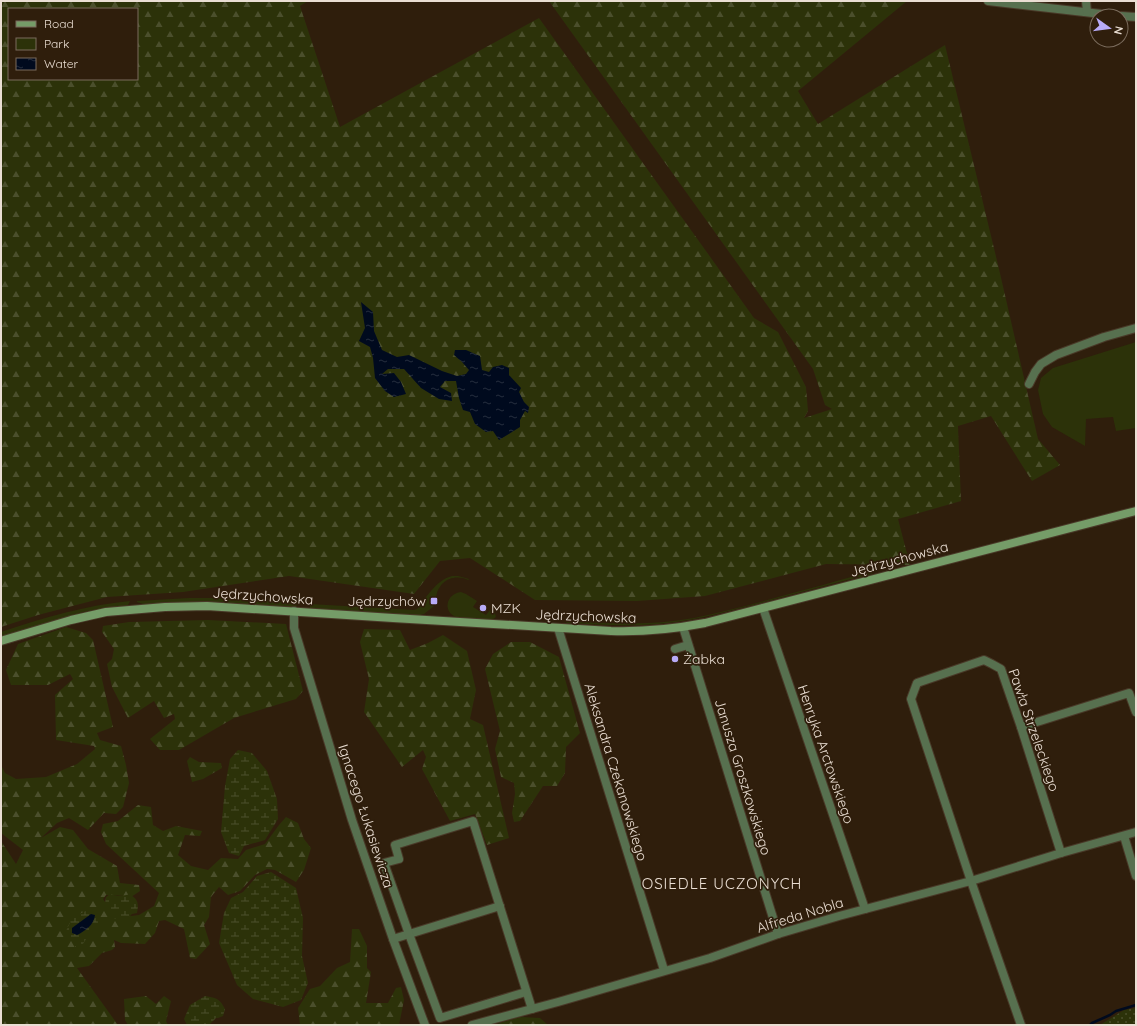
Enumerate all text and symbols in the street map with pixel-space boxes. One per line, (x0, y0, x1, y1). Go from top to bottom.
legend (8, 8, 138, 80)
north arrow (1089, 8, 1129, 48)
text: Road (44, 16, 74, 31)
text: N (1111, 25, 1126, 36)
text: Park (44, 36, 69, 51)
text: Water (44, 56, 79, 71)
street label: Jędrzychowska (848, 537, 950, 581)
street label: Jędrzychowska (212, 583, 314, 609)
place label: Jędrzychów (347, 592, 426, 610)
marker: Jędrzychów (429, 596, 439, 606)
place label: MZK (491, 599, 521, 617)
marker: MZK (478, 603, 488, 613)
street label: Jędrzychowska (535, 605, 637, 627)
place label: Żabka (683, 650, 725, 668)
marker: Żabka (670, 654, 680, 664)
street label: Pawła Strzeleckiego (1005, 666, 1063, 794)
street label: Aleksandra Czekanowskiego (580, 681, 652, 863)
street label: Henryka Arctowskiego (794, 682, 858, 826)
street label: Janusza Groszkowskiego (711, 697, 775, 857)
street label: Ignacego Łukasiewicza (334, 742, 398, 890)
district label: OSIEDLE UCZONYCH (642, 874, 802, 893)
street label: Alfreda Nobla (754, 893, 846, 937)

